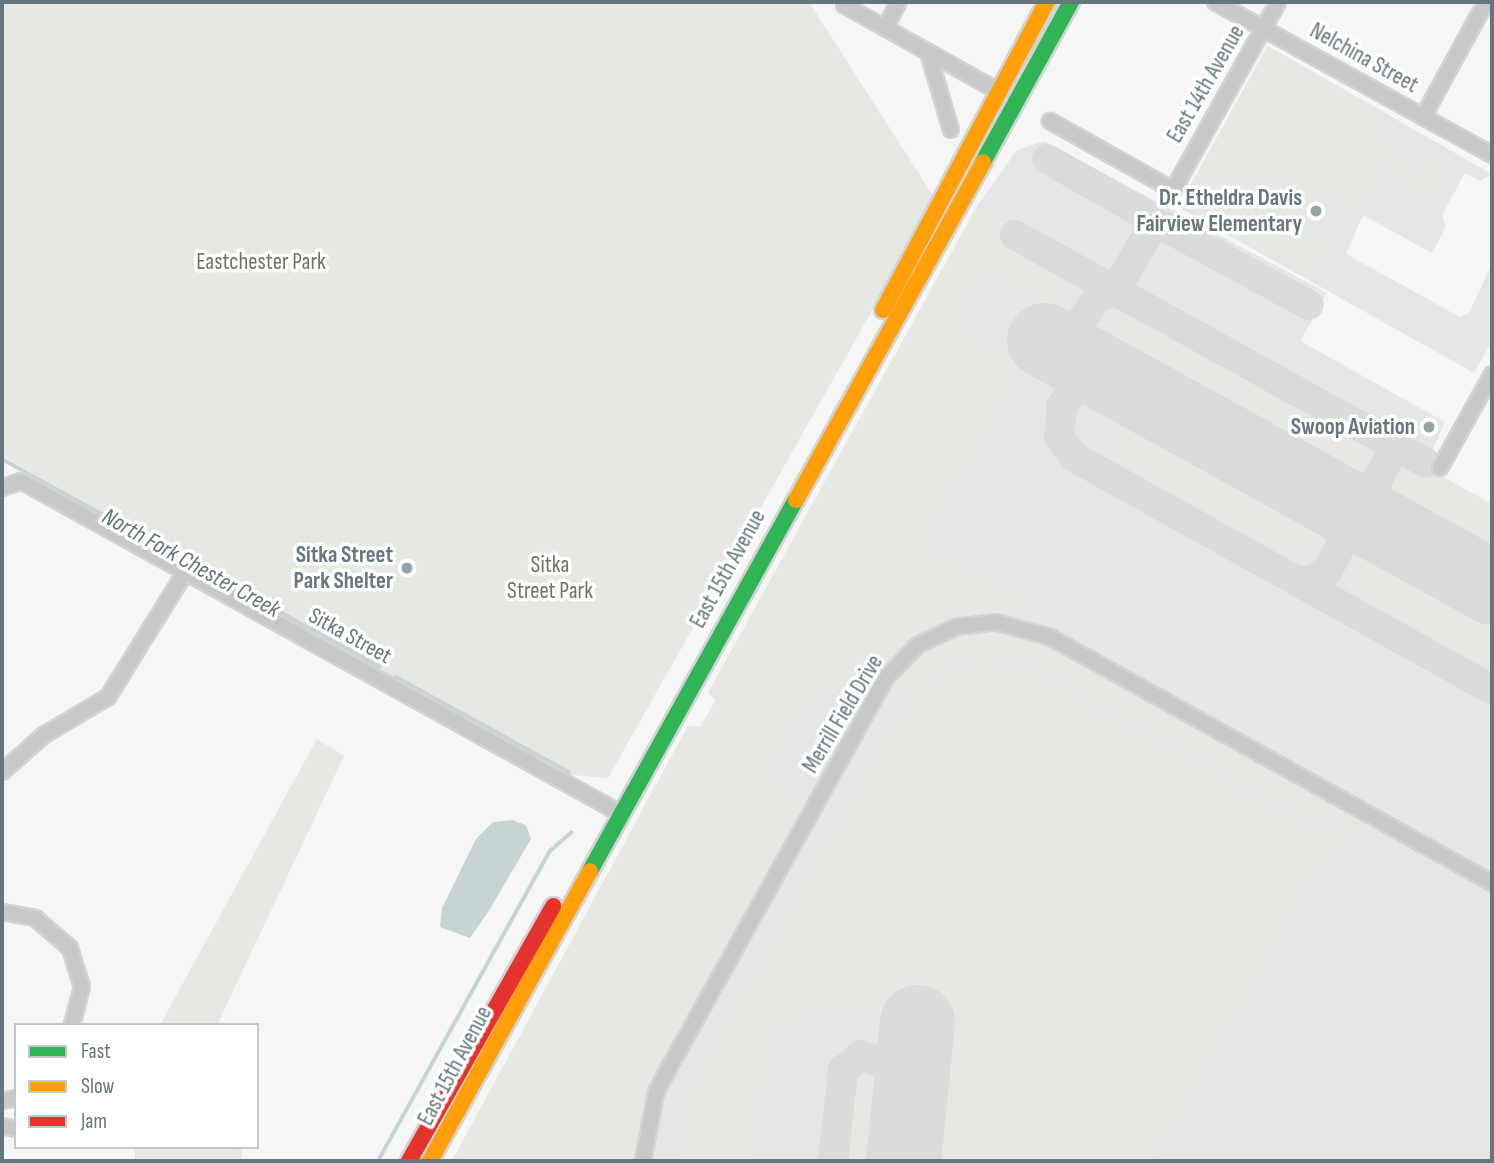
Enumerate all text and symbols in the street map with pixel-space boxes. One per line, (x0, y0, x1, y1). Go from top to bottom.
street label: Nelchina Street (1305, 17, 1423, 99)
street label: East 14th Avenue (1161, 20, 1251, 148)
place label: Dr. Etheldra Davis Fairview Elementary (1136, 184, 1302, 238)
marker: Dr. Etheldra Davis Fairview Elementary (1308, 203, 1324, 219)
park label: Eastchester Park (196, 248, 326, 276)
place label: Swoop Aviation (1291, 413, 1415, 441)
marker: Swoop Aviation (1421, 419, 1437, 435)
water label: North Fork Chester Creek (97, 502, 285, 624)
street label: East 15th Avenue (684, 505, 772, 633)
place label: Sitka Street Park Shelter (294, 541, 393, 595)
park label: Sitka Street Park (507, 551, 593, 605)
marker: Sitka Street Park Shelter (399, 560, 415, 576)
street label: Sitka Street (304, 602, 396, 670)
street label: Merrill Field Drive (797, 650, 889, 778)
street label: East 15th Avenue (412, 1002, 498, 1130)
legend (14, 1023, 259, 1149)
text: Fast (81, 1039, 111, 1064)
text: Slow (81, 1074, 114, 1099)
text: Jam (81, 1109, 107, 1134)

